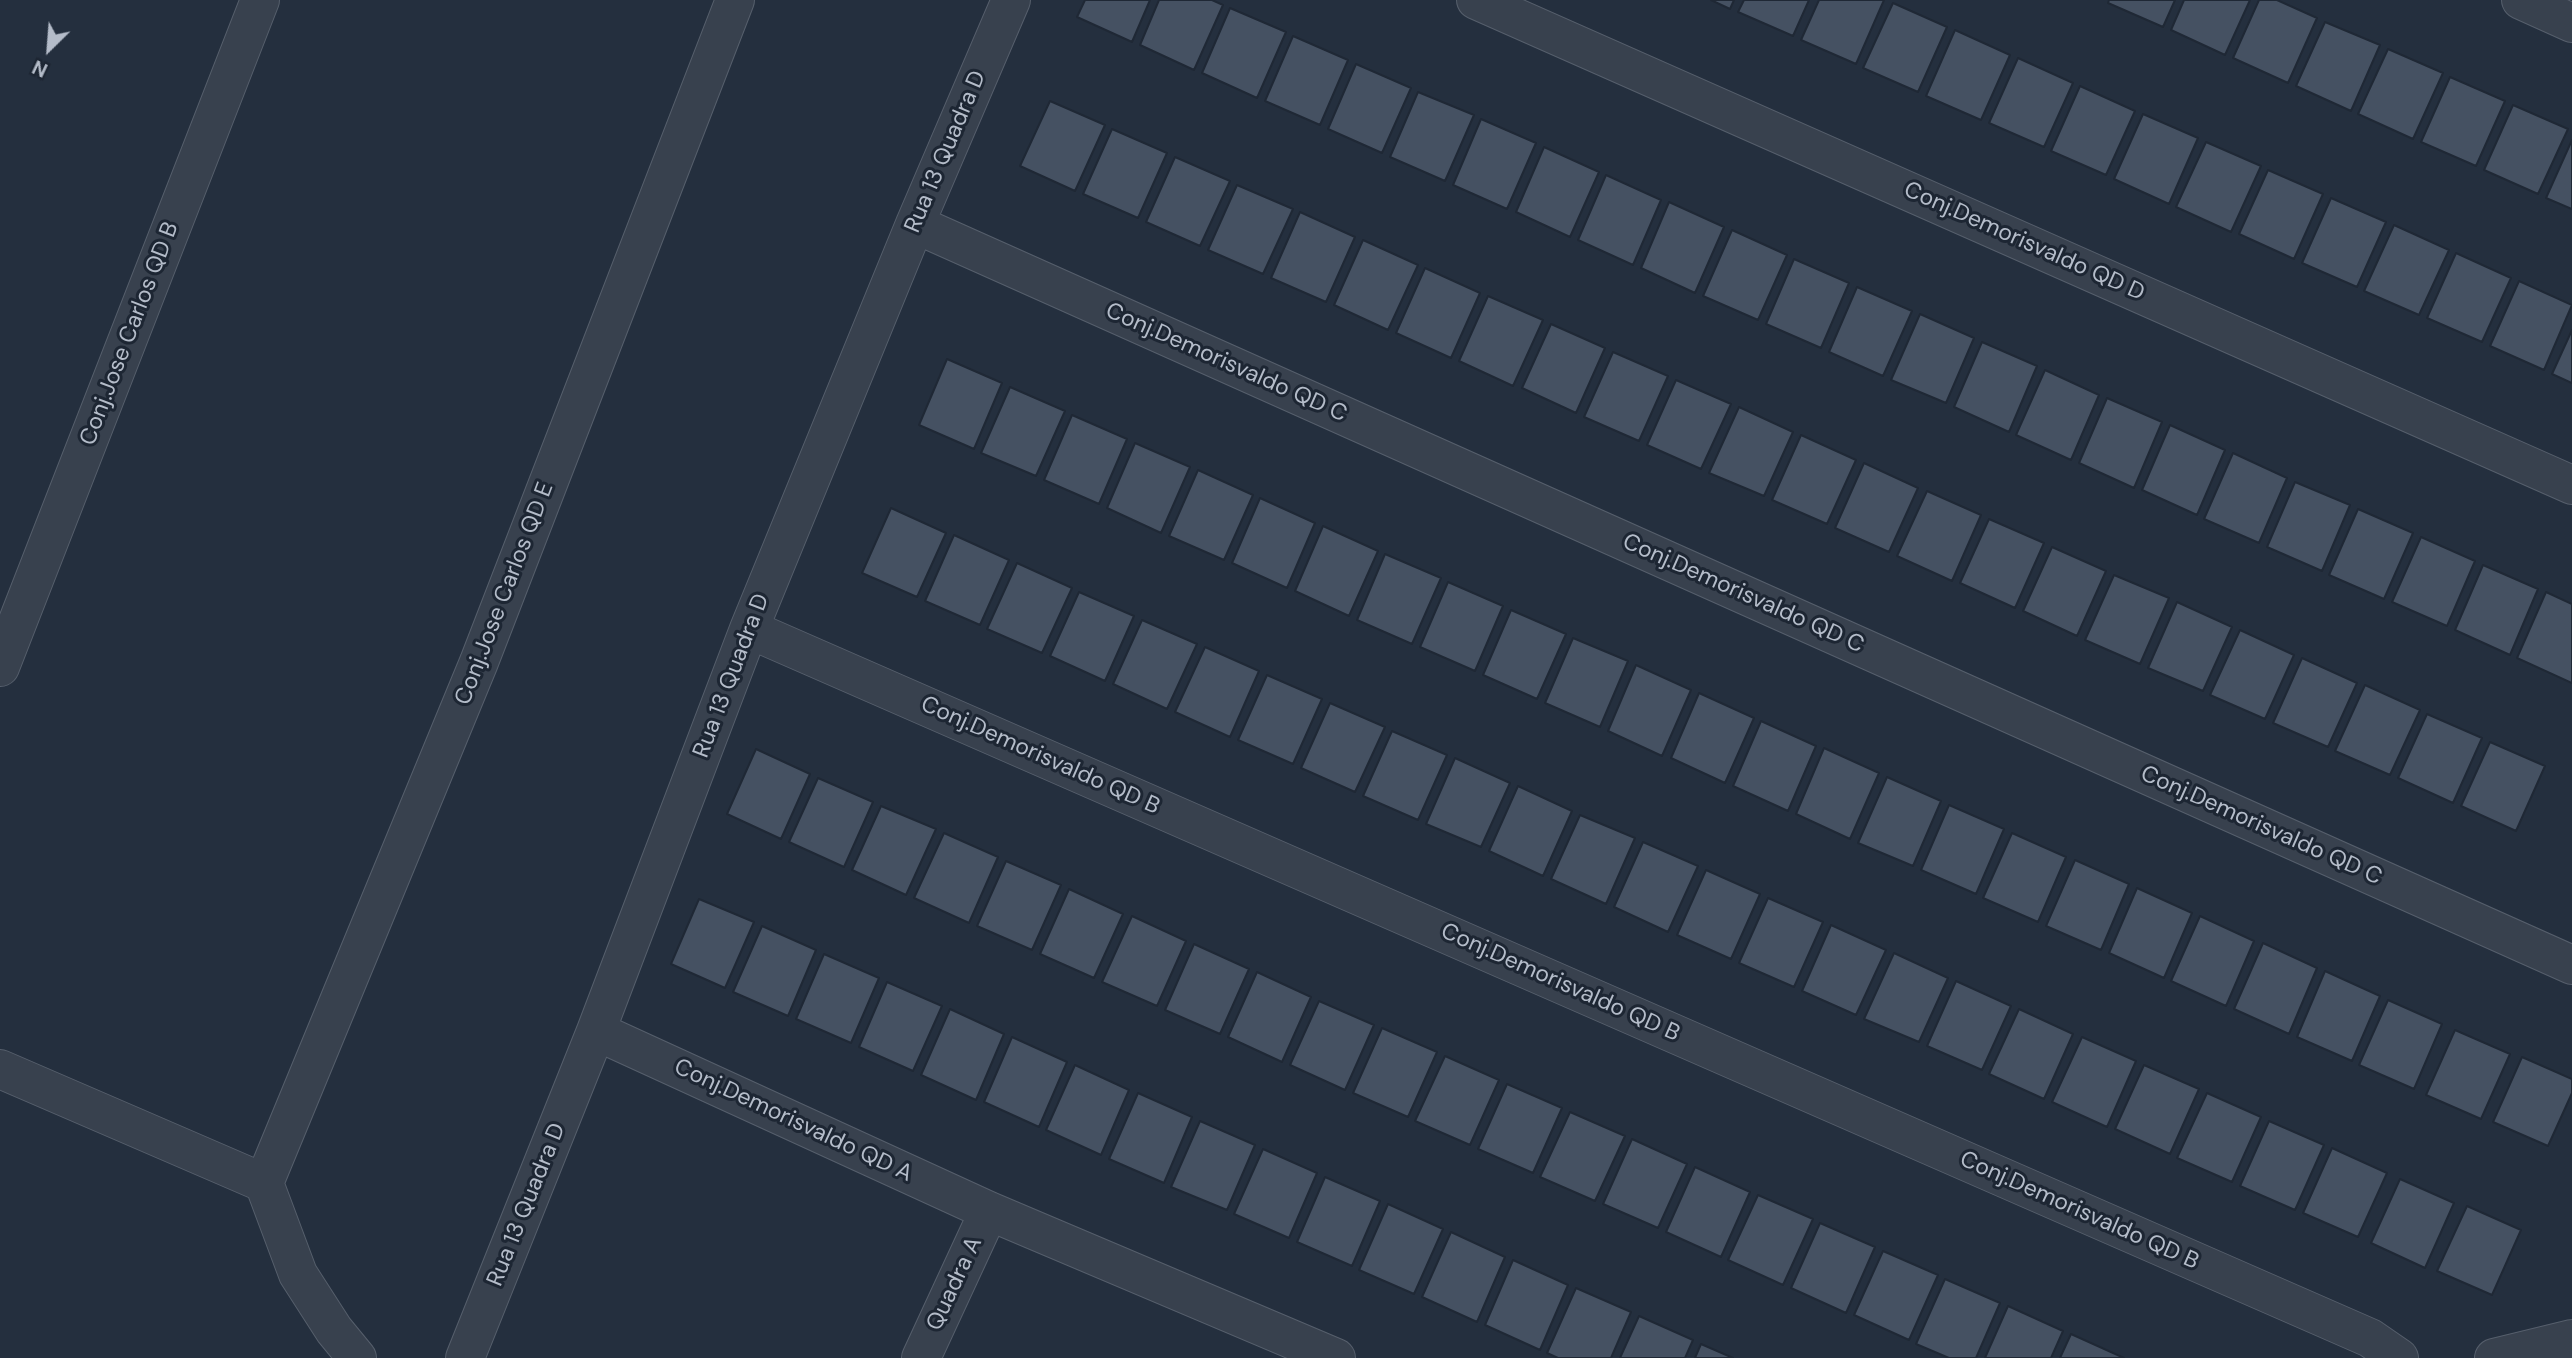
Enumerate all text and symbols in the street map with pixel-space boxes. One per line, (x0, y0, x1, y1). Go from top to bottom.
north arrow (14, 14, 84, 84)
text: N (28, 54, 51, 83)
street label: Rua 13 Quadra D (899, 67, 993, 237)
street label: Conj.Demorisvaldo QD D (1899, 176, 2149, 308)
street label: Conj.Jose Carlos QD B (75, 218, 185, 450)
street label: Conj.Demorisvaldo QD C (1101, 297, 1351, 429)
street label: Conj.Jose Carlos QD E (450, 479, 560, 709)
street label: Conj.Demorisvaldo QD C (1618, 528, 1868, 660)
street label: Rua 13 Quadra D (688, 590, 776, 762)
street label: Conj.Demorisvaldo QD B (916, 691, 1164, 821)
street label: Conj.Demorisvaldo QD C (2136, 760, 2386, 892)
street label: Conj.Demorisvaldo QD B (1436, 918, 1684, 1048)
street label: Conj.Demorisvaldo QD A (669, 1054, 917, 1188)
street label: Rua 13 Quadra D (482, 1120, 572, 1290)
street label: Conj.Demorisvaldo QD B (1955, 1146, 2203, 1276)
street label: Quadra A (921, 1233, 989, 1335)

